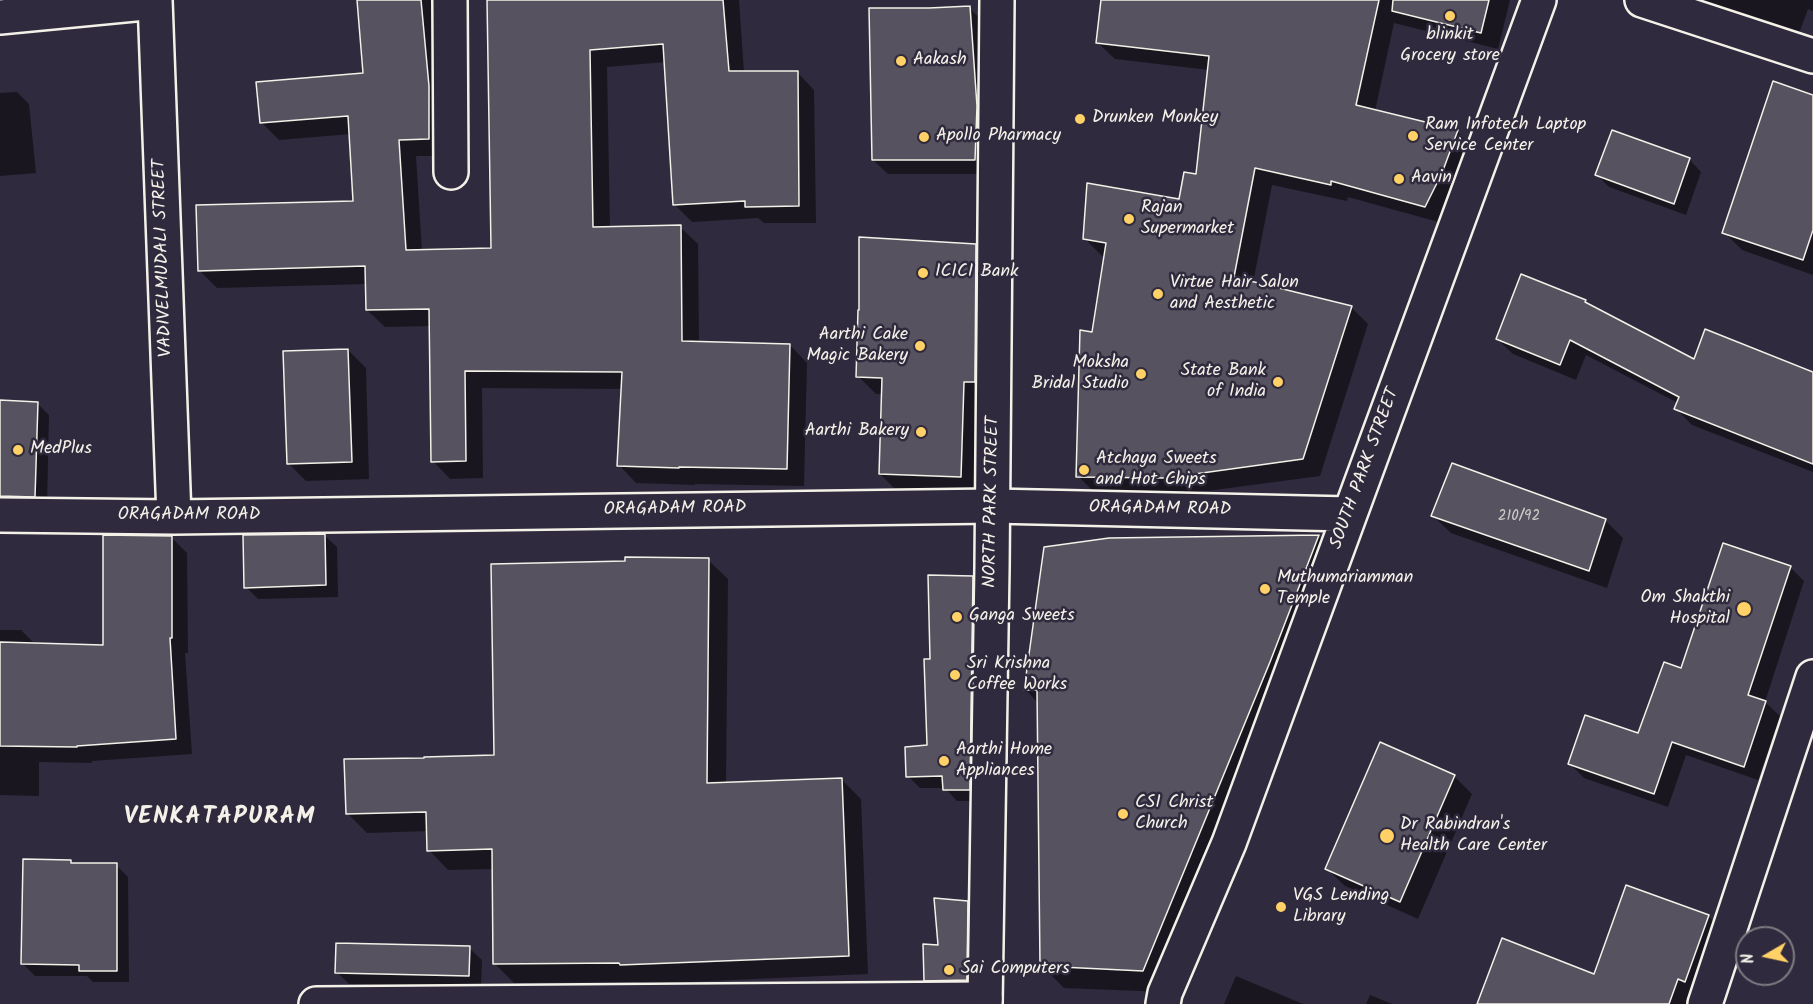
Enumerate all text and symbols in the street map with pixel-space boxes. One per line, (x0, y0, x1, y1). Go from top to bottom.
marker: blinkit Grocery store (1443, 9, 1457, 23)
place label: blinkit Grocery store (1400, 25, 1500, 68)
place label: Aakash (913, 50, 967, 72)
marker: Aakash (894, 54, 908, 68)
place label: Drunken Monkey (1092, 108, 1218, 130)
marker: Drunken Monkey (1073, 112, 1087, 126)
place label: Ram Infotech Laptop Service Center (1425, 115, 1586, 158)
place label: Apollo Pharmacy (936, 126, 1061, 148)
marker: Ram Infotech Laptop Service Center (1406, 129, 1420, 143)
marker: Apollo Pharmacy (917, 130, 931, 144)
street label: VADIVELMUDALI STREET (150, 159, 178, 357)
place label: Aavin (1411, 168, 1452, 190)
marker: Aavin (1392, 172, 1406, 186)
place label: Rajan Supermarket (1141, 198, 1234, 240)
marker: Rajan Supermarket (1122, 212, 1136, 226)
place label: ICICI Bank (935, 262, 1018, 284)
marker: ICICI Bank (916, 266, 930, 280)
place label: Virtue Hair Salon and Aesthetic (1170, 273, 1299, 316)
marker: Virtue Hair Salon and Aesthetic (1151, 287, 1165, 301)
place label: Aarthi Cake Magic Bakery (806, 325, 908, 368)
marker: Aarthi Cake Magic Bakery (913, 339, 927, 353)
place label: Moksha Bridal Studio (1032, 353, 1129, 395)
place label: State Bank of India (1181, 361, 1266, 404)
marker: Moksha Bridal Studio (1134, 367, 1148, 381)
marker: State Bank of India (1271, 375, 1285, 389)
street label: SOUTH PARK STREET (1327, 386, 1405, 552)
street label: NORTH PARK STREET (981, 416, 1005, 588)
place label: Aarthi Bakery (805, 421, 909, 443)
marker: Aarthi Bakery (914, 425, 928, 439)
place label: MedPlus (30, 439, 92, 461)
marker: MedPlus (11, 443, 25, 457)
place label: Atchaya Sweets and Hot Chips (1096, 449, 1217, 492)
marker: Atchaya Sweets and Hot Chips (1077, 463, 1091, 477)
street label: ORAGADAM ROAD (604, 498, 746, 522)
street label: ORAGADAM ROAD (1089, 498, 1231, 522)
street label: ORAGADAM ROAD (118, 505, 260, 527)
house number: 210/92 (1498, 508, 1540, 526)
place label: Muthumariamman Temple (1277, 568, 1413, 610)
marker: Muthumariamman Temple (1258, 582, 1272, 596)
place label: Om Shakthi Hospital (1640, 588, 1730, 630)
marker: Om Shakthi Hospital (1735, 600, 1753, 618)
place label: Ganga Sweets (969, 606, 1075, 628)
marker: Ganga Sweets (950, 610, 964, 624)
place label: Sri Krishna Coffee Works (967, 654, 1067, 696)
marker: Sri Krishna Coffee Works (948, 668, 962, 682)
place label: Aarthi Home Appliances (956, 740, 1052, 783)
marker: Aarthi Home Appliances (937, 754, 951, 768)
place label: CSI Christ Church (1135, 793, 1213, 836)
district label: VENKATAPURAM (124, 805, 316, 833)
marker: CSI Christ Church (1116, 807, 1130, 821)
place label: Dr Rabindran's Health Care Center (1400, 815, 1547, 858)
marker: Dr Rabindran's Health Care Center (1378, 827, 1396, 845)
place label: VGS Lending Library (1293, 886, 1389, 928)
marker: VGS Lending Library (1274, 900, 1288, 914)
north arrow (1735, 926, 1795, 986)
text: N (1736, 952, 1762, 966)
place label: Sai Computers (961, 959, 1070, 981)
marker: Sai Computers (942, 963, 956, 977)

